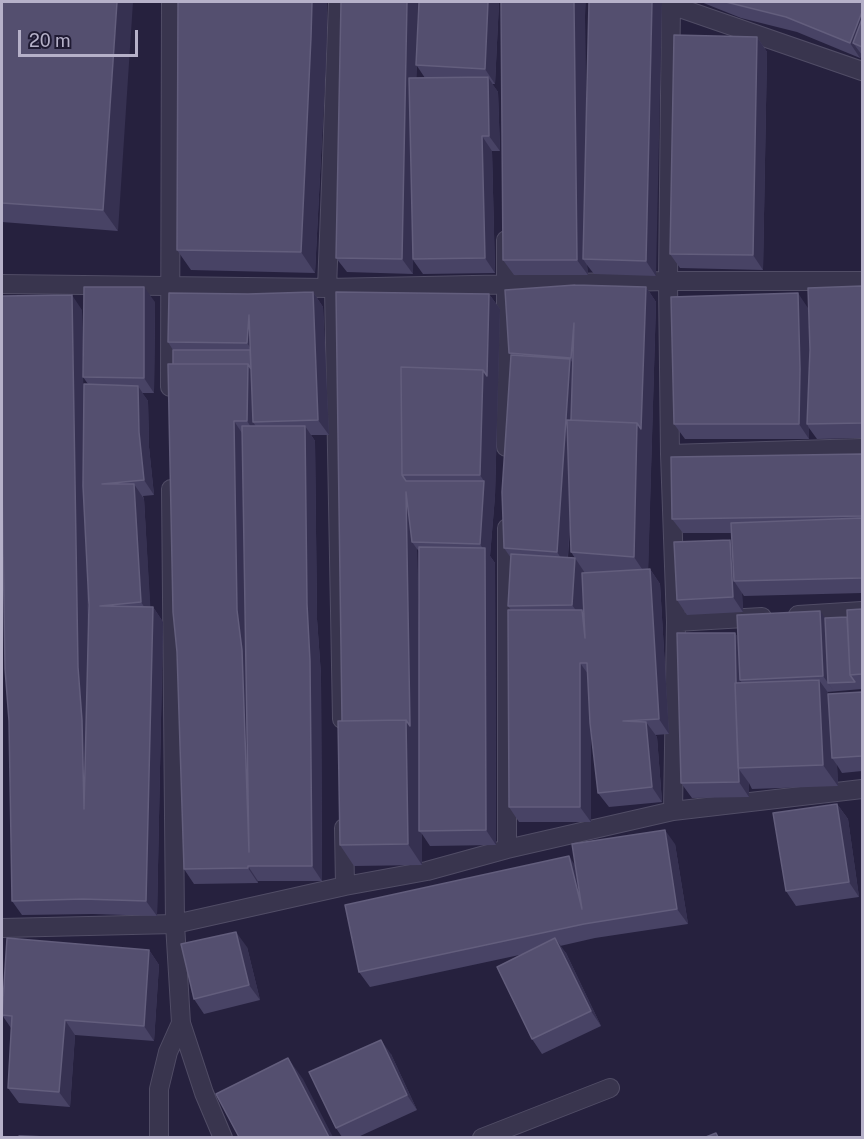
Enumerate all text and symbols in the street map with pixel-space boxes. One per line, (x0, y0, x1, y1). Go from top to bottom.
scale bar (21, 18, 141, 56)
text: 20 m (29, 30, 71, 51)

